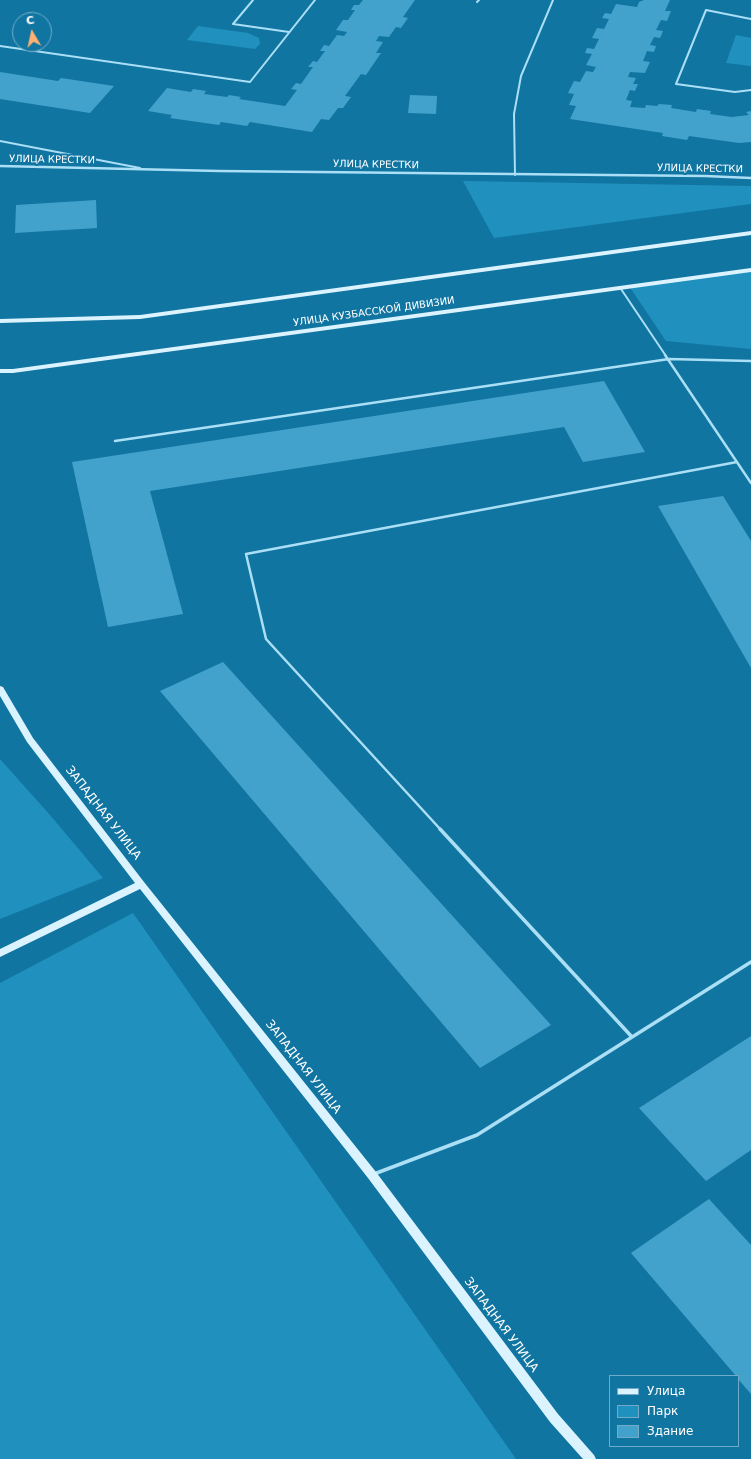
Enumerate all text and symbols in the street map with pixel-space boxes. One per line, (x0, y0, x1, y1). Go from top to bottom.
north arrow (12, 12, 52, 52)
text: С (25, 14, 35, 28)
street label: УЛИЦА КРЕСТКИ (9, 153, 95, 167)
street label: УЛИЦА КРЕСТКИ (333, 158, 419, 172)
street label: УЛИЦА КРЕСТКИ (657, 162, 743, 176)
street label: УЛИЦА КУЗБАССКОЙ ДИВИЗИИ (293, 295, 455, 329)
street label: ЗАПАДНАЯ УЛИЦА (62, 763, 144, 863)
street label: ЗАПАДНАЯ УЛИЦА (262, 1017, 344, 1117)
street label: ЗАПАДНАЯ УЛИЦА (461, 1275, 541, 1375)
legend (609, 1375, 739, 1447)
text: Улица (647, 1384, 685, 1398)
text: Парк (647, 1404, 678, 1418)
text: Здание (647, 1424, 693, 1438)

